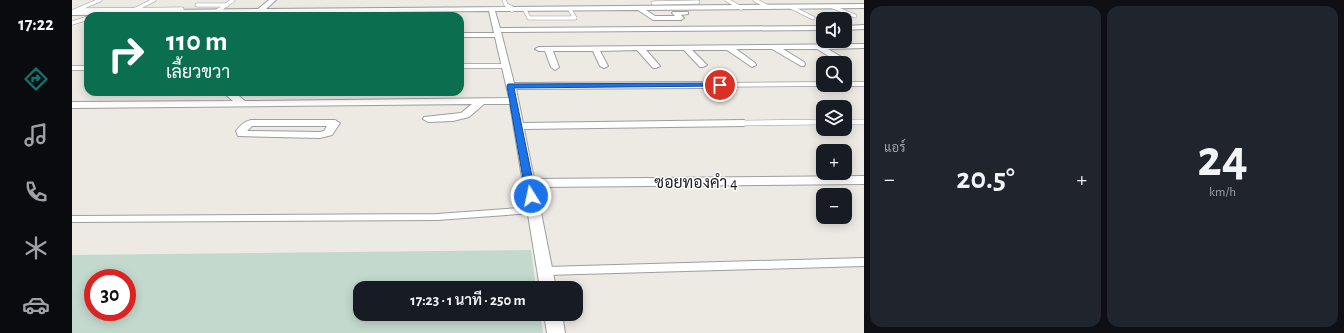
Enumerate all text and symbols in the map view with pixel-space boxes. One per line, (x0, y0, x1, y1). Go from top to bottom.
map controls (816, 12, 852, 224)
button: sound (816, 12, 852, 48)
text: 17:22 (18, 16, 54, 34)
icon: right (100, 28, 152, 80)
text: 110 m (166, 28, 228, 56)
button: search (816, 56, 852, 92)
text: เลี้ยวขวา (166, 64, 230, 82)
icon: directions (22, 65, 50, 93)
pin (703, 68, 737, 102)
icon: arrive (709, 74, 731, 96)
button: layers (816, 100, 852, 136)
icon: music (22, 121, 50, 149)
text: 24 (1197, 133, 1248, 185)
text: แอร์ (884, 142, 905, 155)
button: + (816, 144, 852, 180)
text: 20.5° (956, 164, 1015, 194)
text: − (884, 168, 895, 190)
text: + (1076, 168, 1087, 190)
street label: ซอยทองคำ 4 (654, 173, 738, 191)
position arrow (510, 175, 552, 217)
icon: phone (22, 178, 50, 206)
text: km/h (1209, 186, 1236, 199)
button: − (816, 188, 852, 224)
icon: climate (22, 234, 50, 262)
speed limit sign: 30 (84, 269, 136, 321)
icon: car (22, 291, 50, 319)
text: 17:23 · 1 นาที · 250 m (410, 293, 526, 308)

